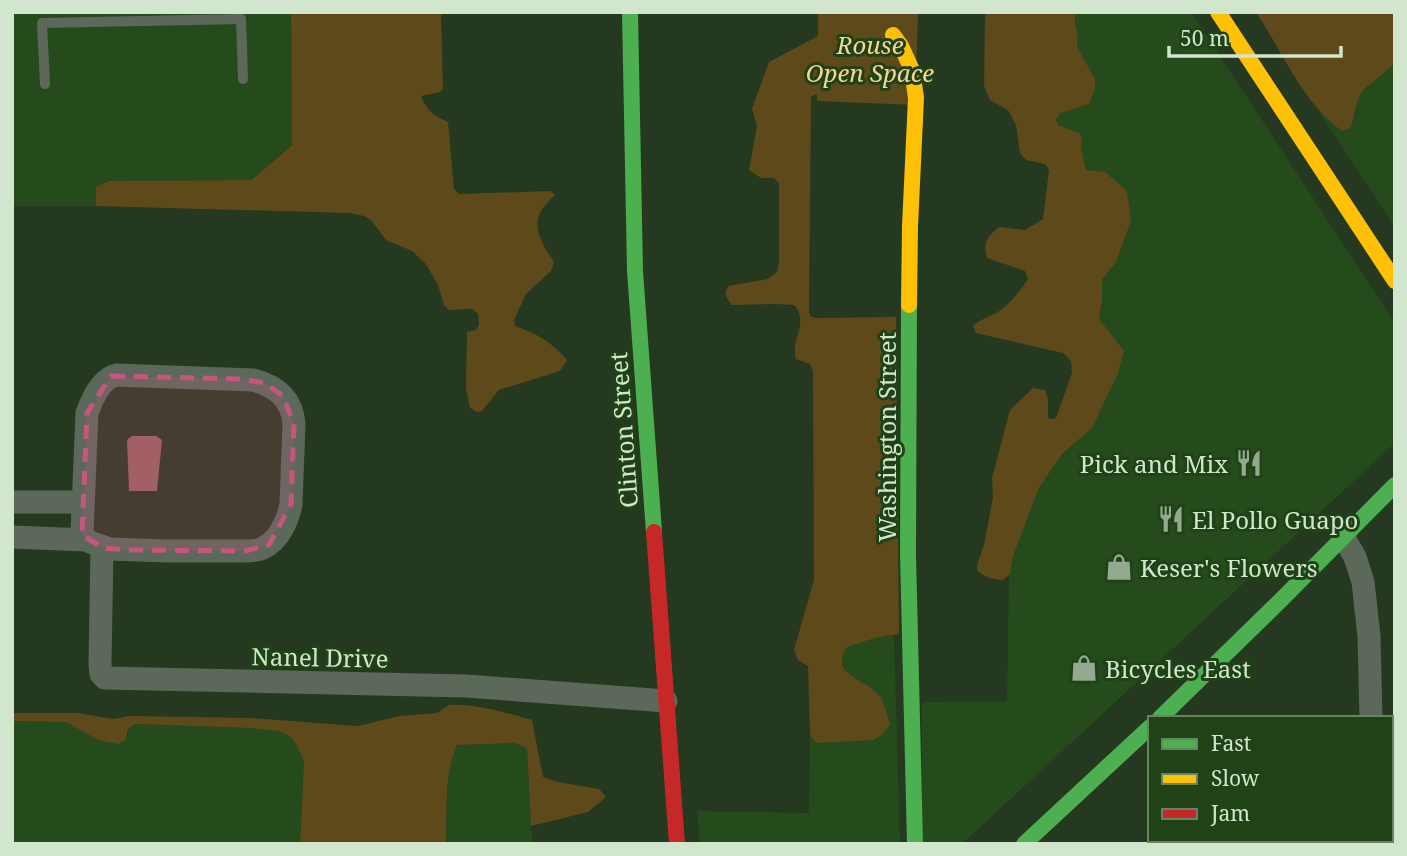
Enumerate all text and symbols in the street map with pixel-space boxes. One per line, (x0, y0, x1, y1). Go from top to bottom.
scale bar (1169, 14, 1340, 58)
text: 50 m (1180, 24, 1229, 52)
park label: Rouse Open Space (806, 28, 934, 89)
street label: Washington Street (870, 332, 903, 542)
street label: Clinton Street (601, 351, 645, 509)
place label: Pick and Mix (1080, 447, 1228, 480)
restaurant icon: Pick and Mix (1234, 448, 1264, 478)
place label: El Pollo Guapo (1192, 503, 1358, 536)
restaurant icon: El Pollo Guapo (1156, 504, 1186, 534)
place label: Keser's Flowers (1140, 551, 1318, 584)
shop icon: Keser's Flowers (1104, 552, 1134, 582)
street label: Nanel Drive (251, 639, 389, 675)
place label: Bicycles East (1105, 652, 1251, 685)
shop icon: Bicycles East (1069, 653, 1099, 683)
legend (1148, 716, 1393, 842)
text: Fast (1211, 729, 1251, 757)
text: Slow (1211, 764, 1260, 792)
text: Jam (1210, 799, 1250, 827)

